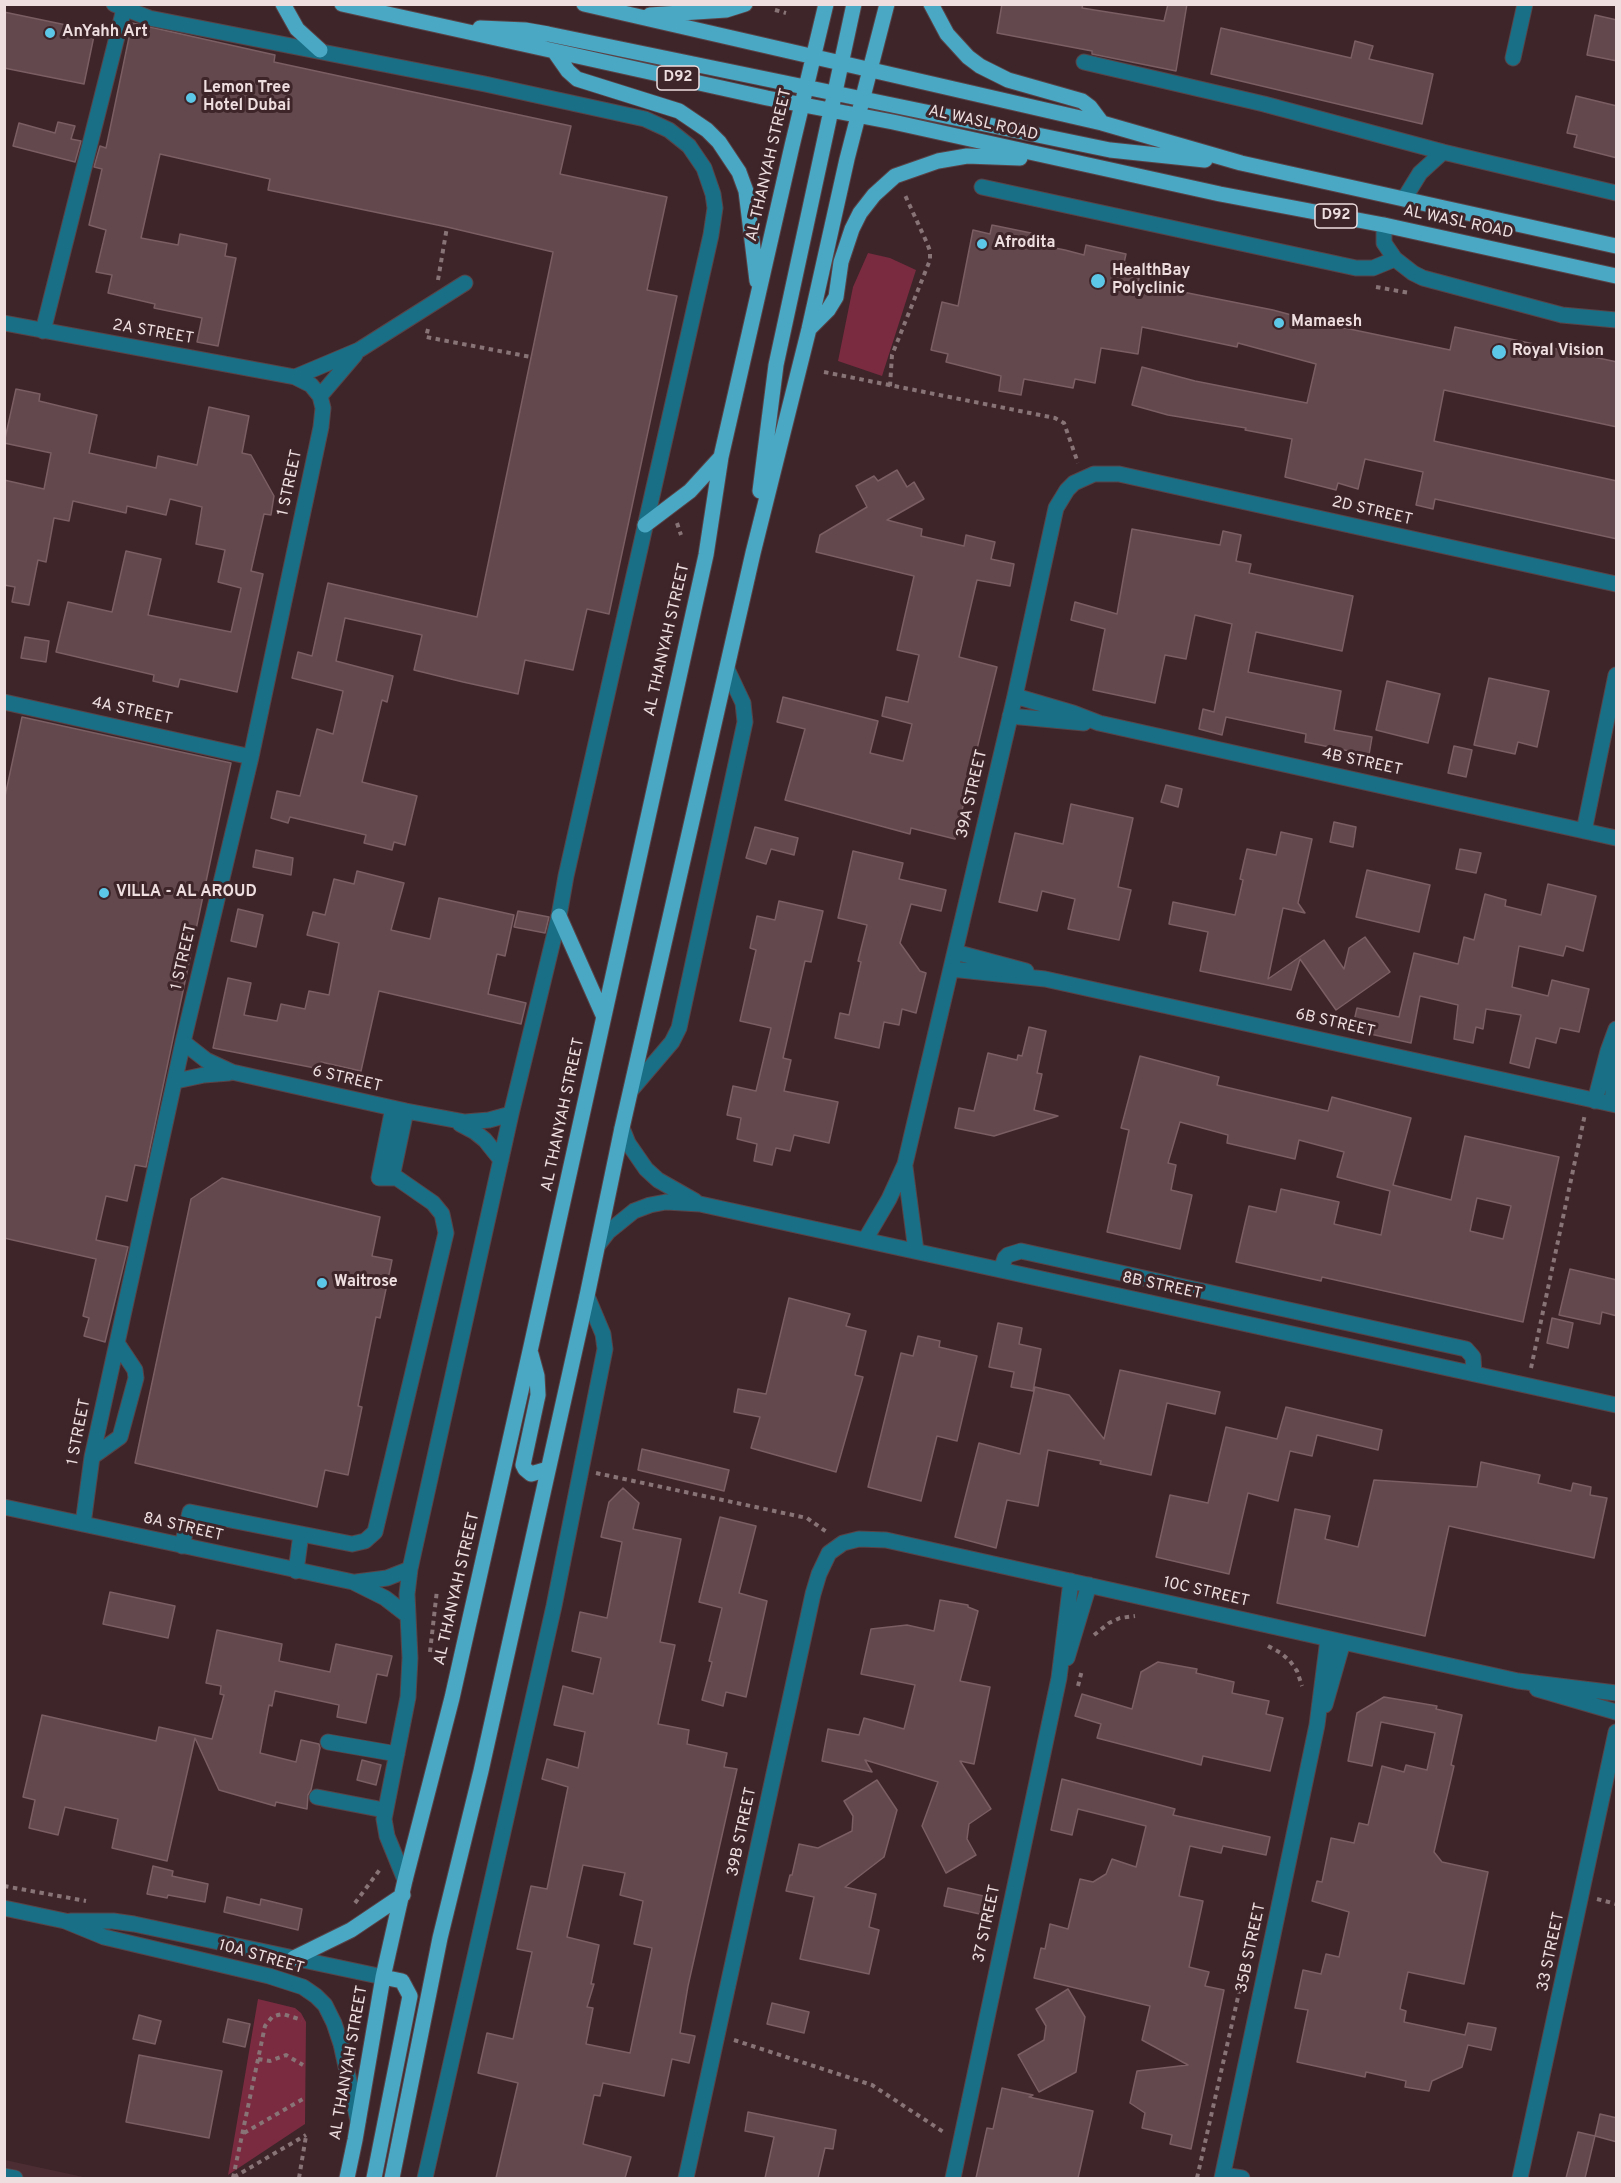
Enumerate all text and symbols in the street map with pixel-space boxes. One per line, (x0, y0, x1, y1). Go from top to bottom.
place label: AnYahh Art (62, 23, 148, 43)
marker: AnYahh Art (43, 26, 57, 40)
road number: D92 (657, 66, 699, 90)
place label: Lemon Tree Hotel Dubai (203, 79, 291, 117)
street label: AL THANYAH STREET (743, 86, 797, 244)
marker: Lemon Tree Hotel Dubai (184, 91, 198, 105)
street label: AL WASL ROAD (926, 102, 1040, 146)
street label: AL WASL ROAD (1401, 202, 1515, 244)
road number: D92 (1315, 204, 1357, 228)
place label: Afrodita (994, 234, 1055, 254)
marker: Afrodita (975, 237, 989, 251)
place label: HealthBay Polyclinic (1112, 262, 1190, 300)
marker: HealthBay Polyclinic (1089, 272, 1107, 290)
place label: Mamaesh (1291, 313, 1362, 333)
street label: 2A STREET (111, 316, 195, 350)
marker: Mamaesh (1272, 316, 1286, 330)
place label: Royal Vision (1512, 342, 1604, 362)
marker: Royal Vision (1490, 343, 1508, 361)
street label: 1 STREET (275, 448, 307, 518)
street label: 2D STREET (1330, 493, 1414, 531)
street label: AL THANYAH STREET (641, 561, 695, 719)
street label: 4A STREET (90, 694, 174, 730)
street label: 4B STREET (1320, 745, 1404, 781)
street label: 39A STREET (953, 748, 993, 840)
place label: VILLA - AL AROUD (116, 883, 257, 903)
marker: VILLA - AL AROUD (97, 886, 111, 900)
street label: 1 STREET (168, 922, 202, 992)
street label: 6B STREET (1293, 1005, 1377, 1043)
street label: AL THANYAH STREET (538, 1036, 590, 1194)
street label: 6 STREET (310, 1063, 384, 1097)
street label: 8B STREET (1120, 1269, 1204, 1305)
place label: Waitrose (334, 1273, 398, 1293)
marker: Waitrose (315, 1276, 329, 1290)
street label: 1 STREET (64, 1397, 96, 1467)
street label: 8A STREET (141, 1509, 225, 1547)
street label: AL THANYAH STREET (431, 1510, 485, 1668)
street label: 10C STREET (1161, 1574, 1251, 1612)
street label: 39B STREET (724, 1786, 762, 1878)
street label: 37 STREET (970, 1883, 1006, 1965)
street label: 35B STREET (1233, 1901, 1271, 1995)
street label: 33 STREET (1534, 1911, 1570, 1993)
street label: 10A STREET (216, 1937, 306, 1979)
street label: AL THANYAH STREET (327, 1984, 373, 2142)

